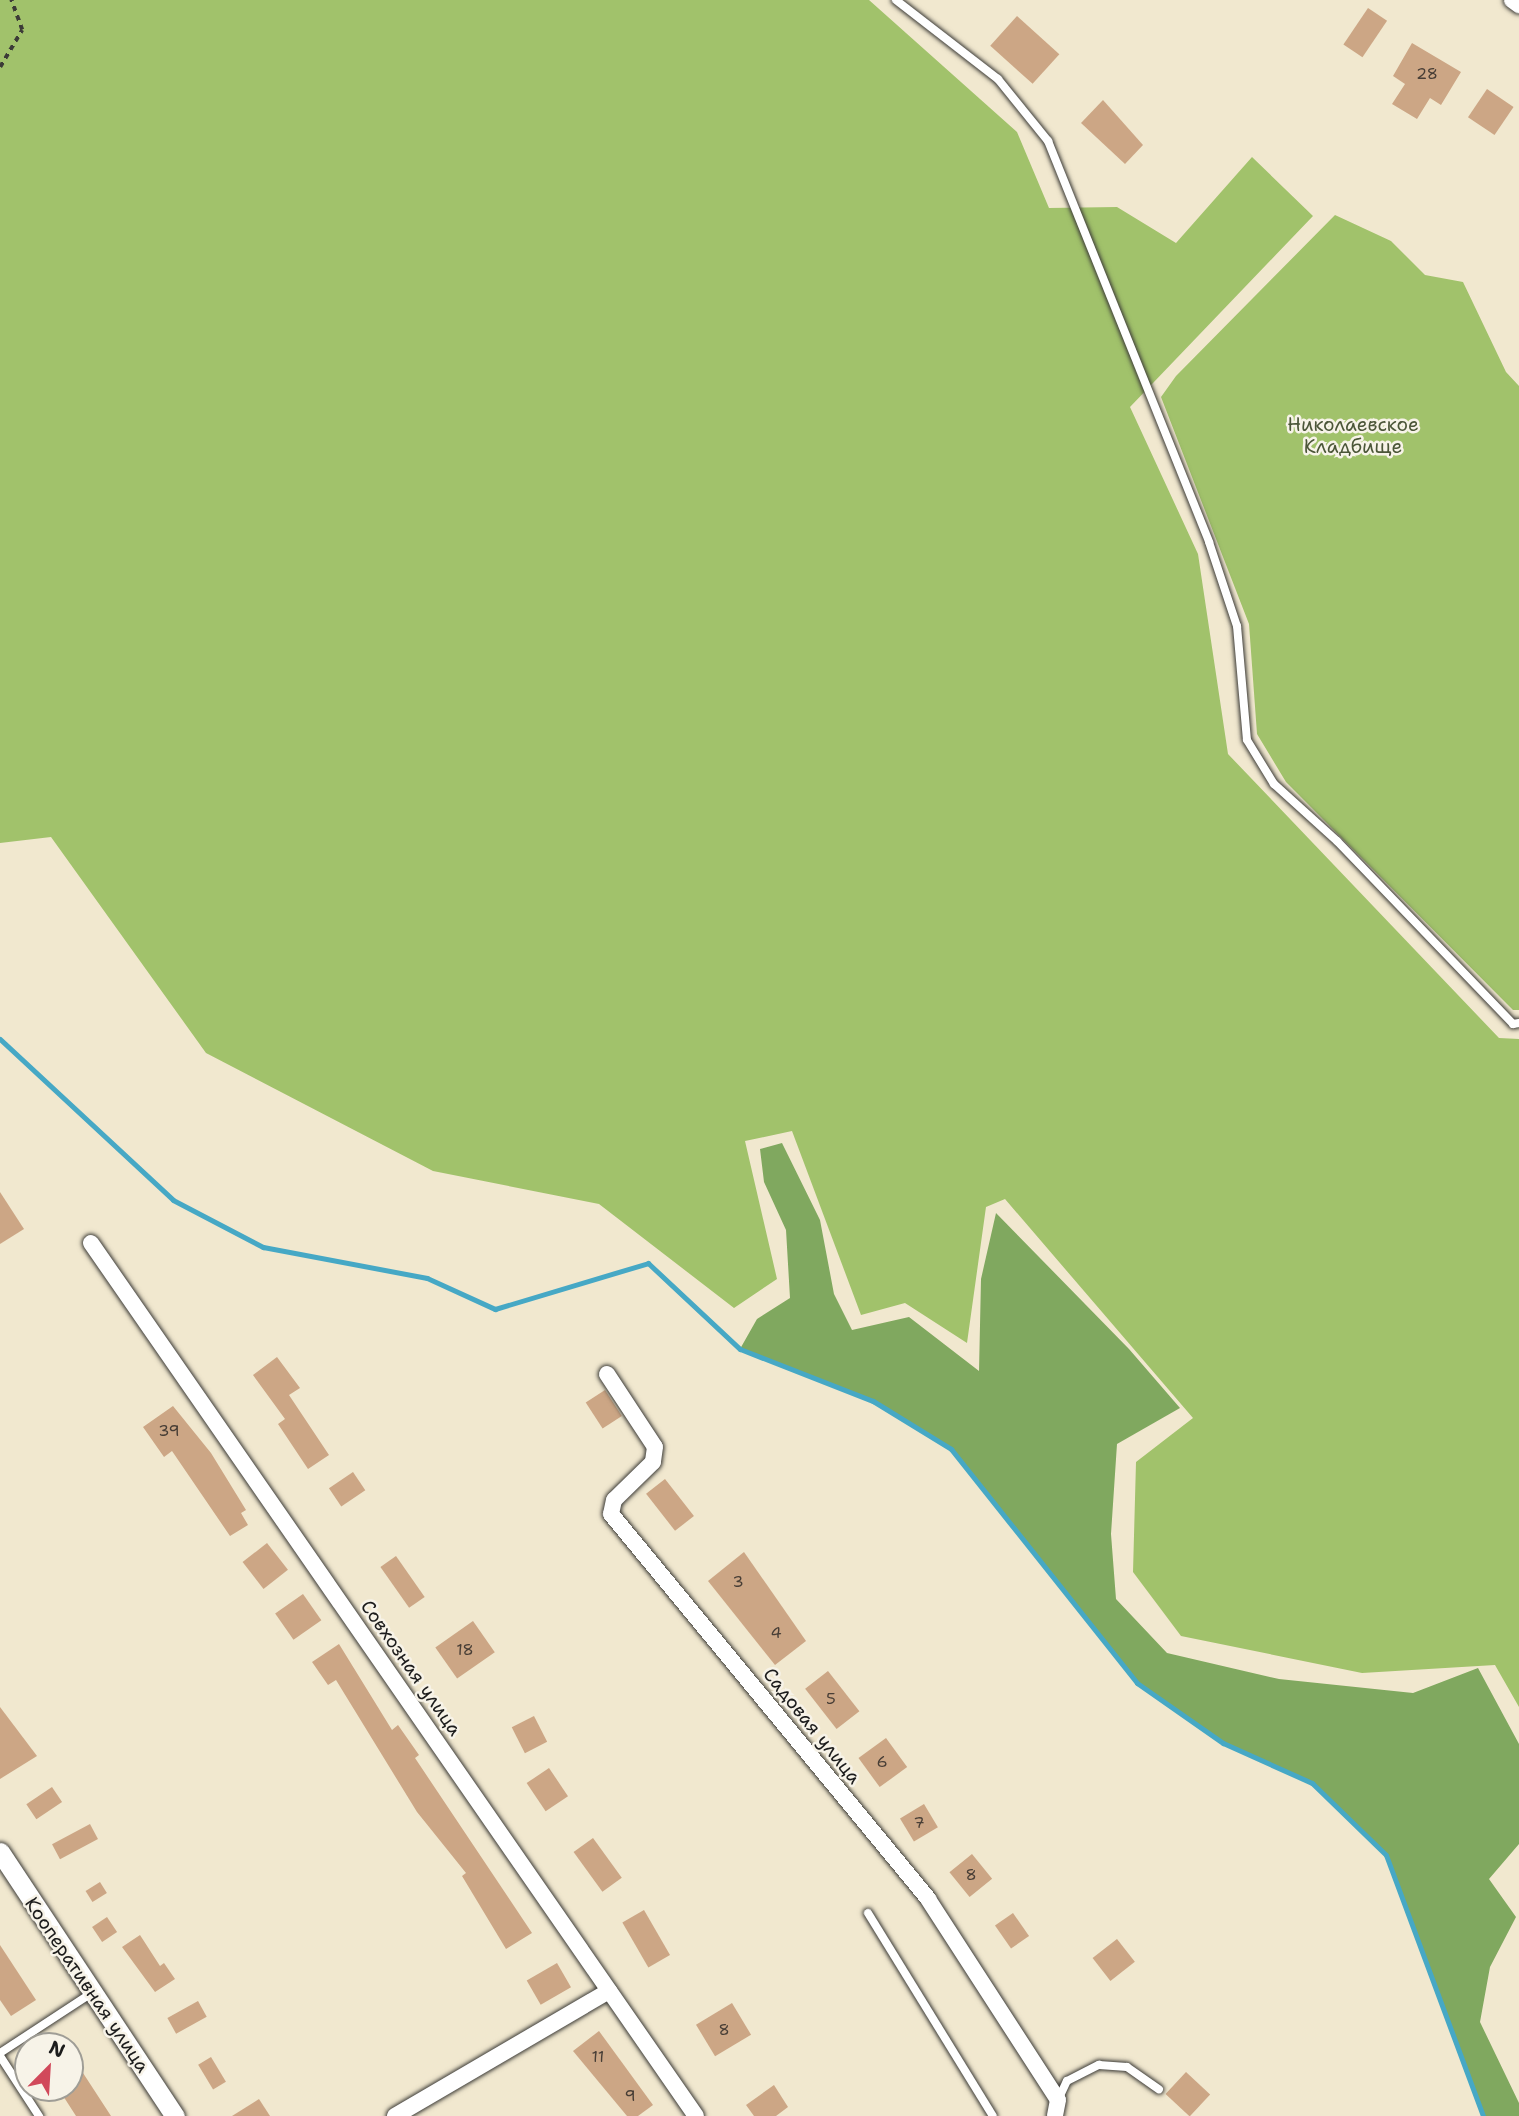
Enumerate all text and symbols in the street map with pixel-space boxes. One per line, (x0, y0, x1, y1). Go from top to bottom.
house number: 28 (1416, 64, 1438, 84)
park label: Николаевское Кладбище (1287, 414, 1419, 458)
house number: 39 (158, 1421, 180, 1441)
house number: 3 (732, 1572, 744, 1592)
street label: Совхозная улица (356, 1596, 466, 1740)
house number: 4 (770, 1623, 782, 1643)
house number: 18 (456, 1640, 474, 1660)
street label: Садовая улица (758, 1663, 866, 1789)
house number: 5 (826, 1689, 836, 1709)
house number: 6 (876, 1752, 888, 1772)
house number: 7 (913, 1813, 925, 1833)
house number: 8 (965, 1865, 977, 1885)
street label: Кооперативная улица (20, 1893, 154, 2077)
house number: 8 (718, 2020, 730, 2040)
north arrow (14, 2032, 84, 2102)
text: N (45, 2035, 69, 2064)
house number: 11 (592, 2047, 604, 2067)
house number: 9 (624, 2086, 636, 2106)

